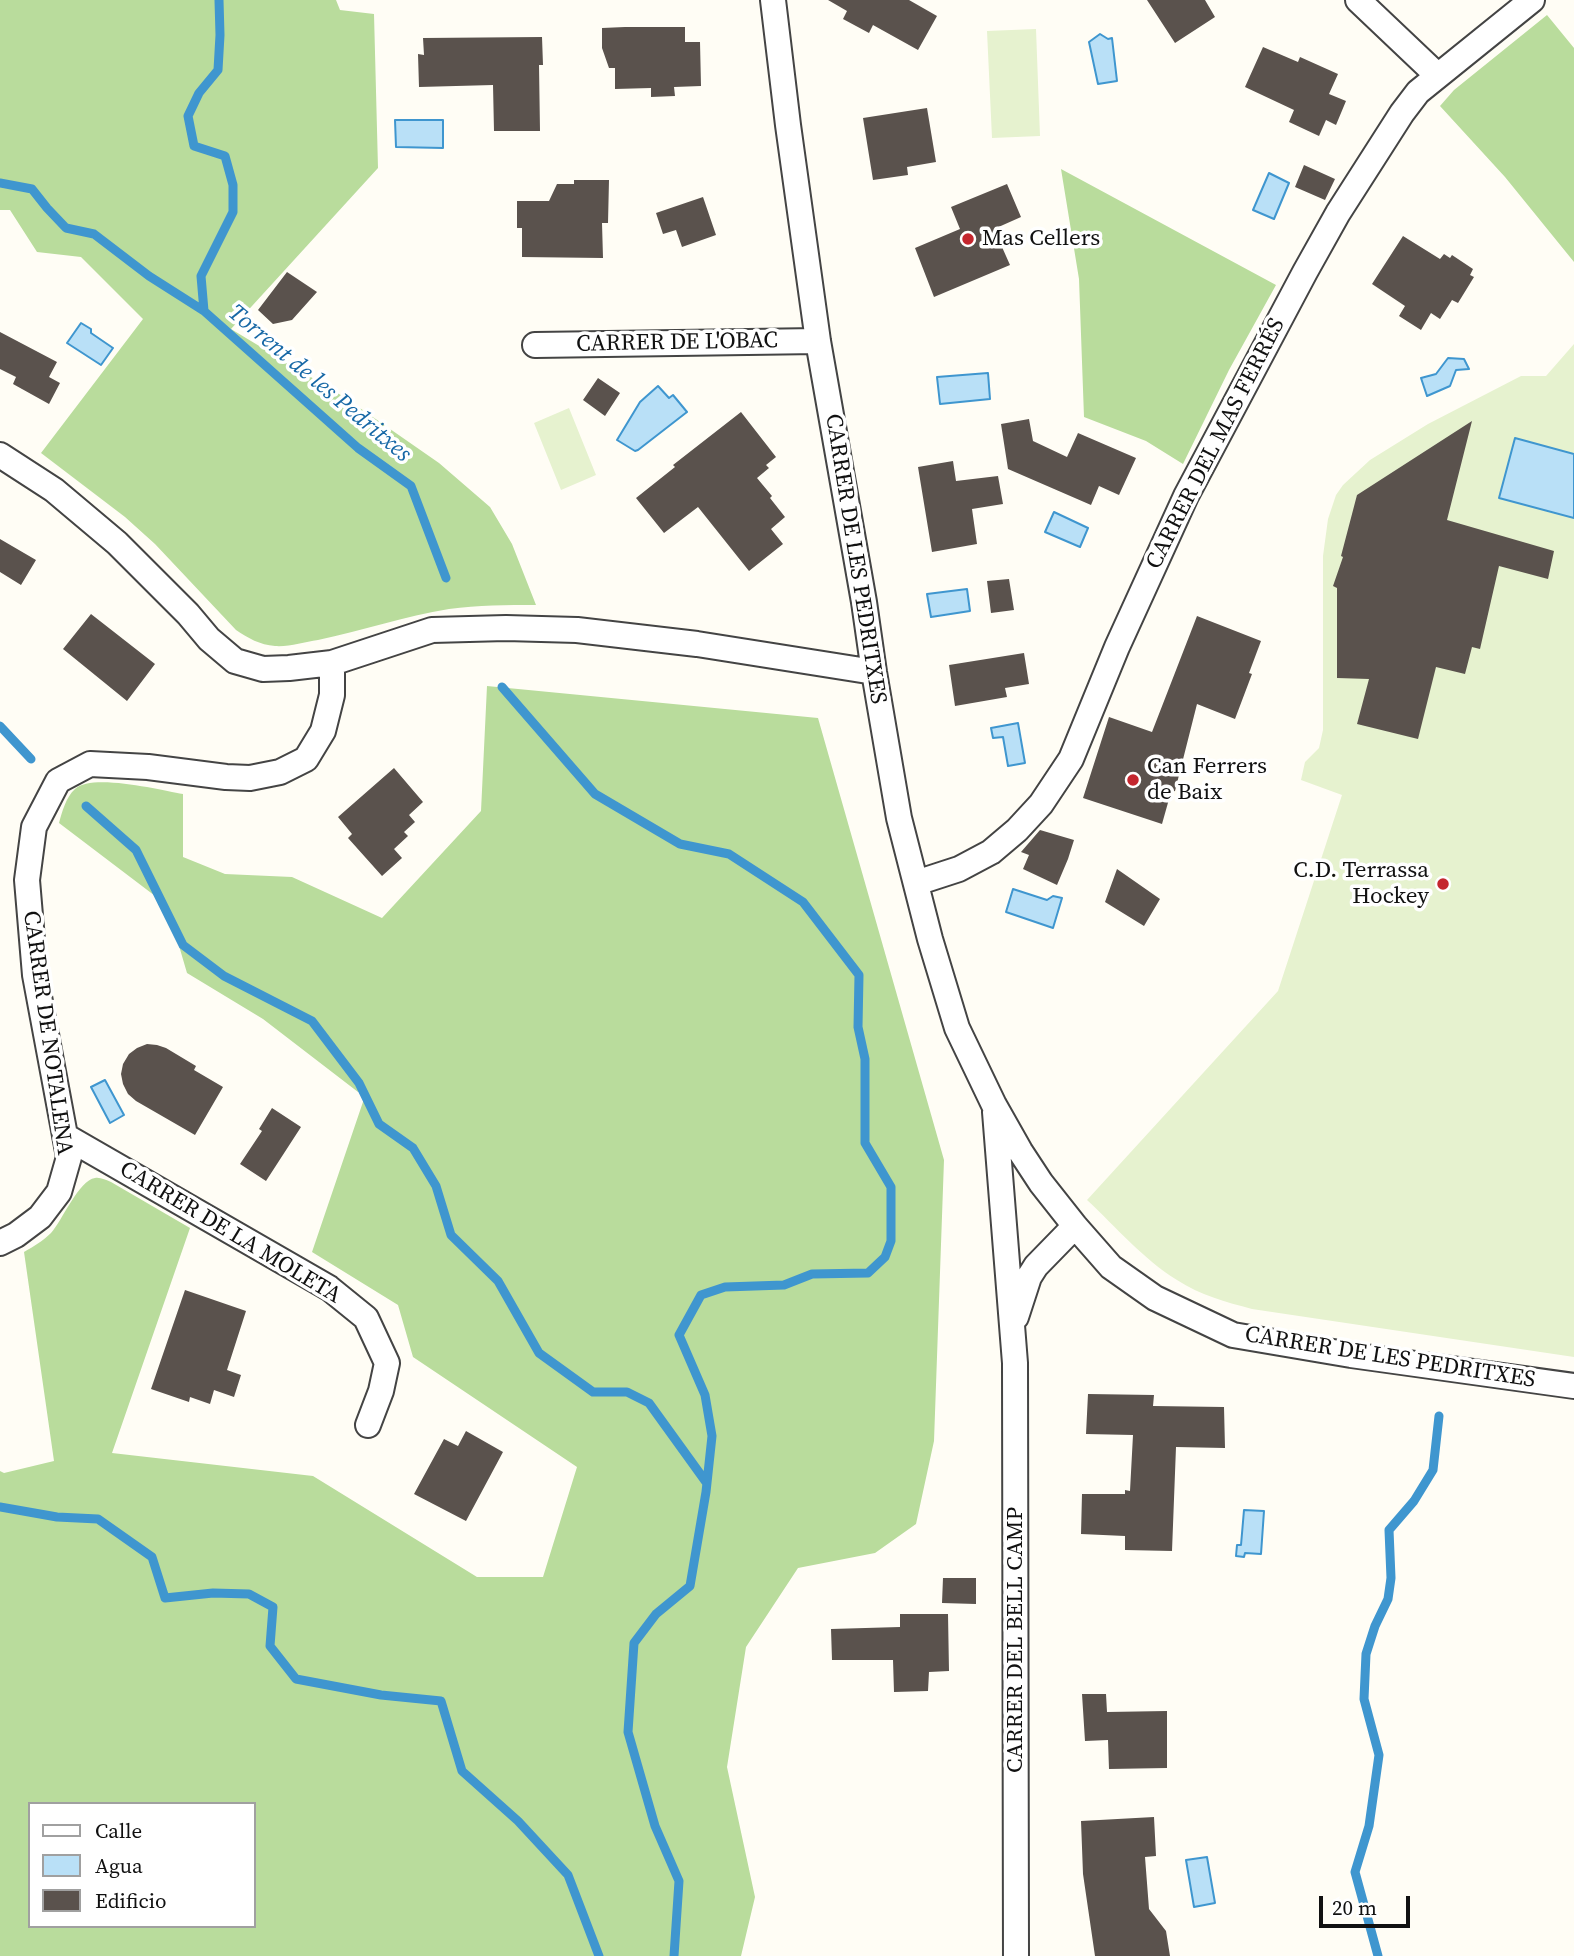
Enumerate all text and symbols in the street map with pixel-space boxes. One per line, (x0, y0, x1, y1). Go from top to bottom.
place label: Mas Cellers (982, 225, 1100, 253)
marker: Mas Cellers (960, 231, 976, 247)
water label: Torrent de les Pedritxes (222, 299, 416, 469)
street label: CARRER DEL MAS FERRÉS (1141, 314, 1291, 574)
street label: CARRER DE L'OBAC (576, 327, 778, 359)
street label: CARRER DE LES PEDRITXES (818, 412, 892, 706)
place label: Can Ferrers de Baix (1147, 753, 1267, 807)
marker: Can Ferrers de Baix (1125, 772, 1141, 788)
place label: C.D. Terrassa Hockey (1293, 857, 1429, 911)
marker: C.D. Terrassa Hockey (1435, 876, 1451, 892)
street label: CARRER DE NOTALENA (16, 909, 78, 1157)
street label: CARRER DE LA MOLETA (114, 1156, 346, 1310)
street label: CARRER DE LES PEDRITXES (1243, 1321, 1537, 1395)
street label: CARRER DEL BELL CAMP (1002, 1507, 1030, 1773)
legend (28, 1802, 256, 1928)
text: Calle (95, 1816, 142, 1845)
text: Agua (95, 1851, 143, 1880)
scale bar (1322, 1882, 1413, 1926)
text: Edificio (95, 1886, 167, 1915)
text: 20 m (1332, 1893, 1377, 1922)

